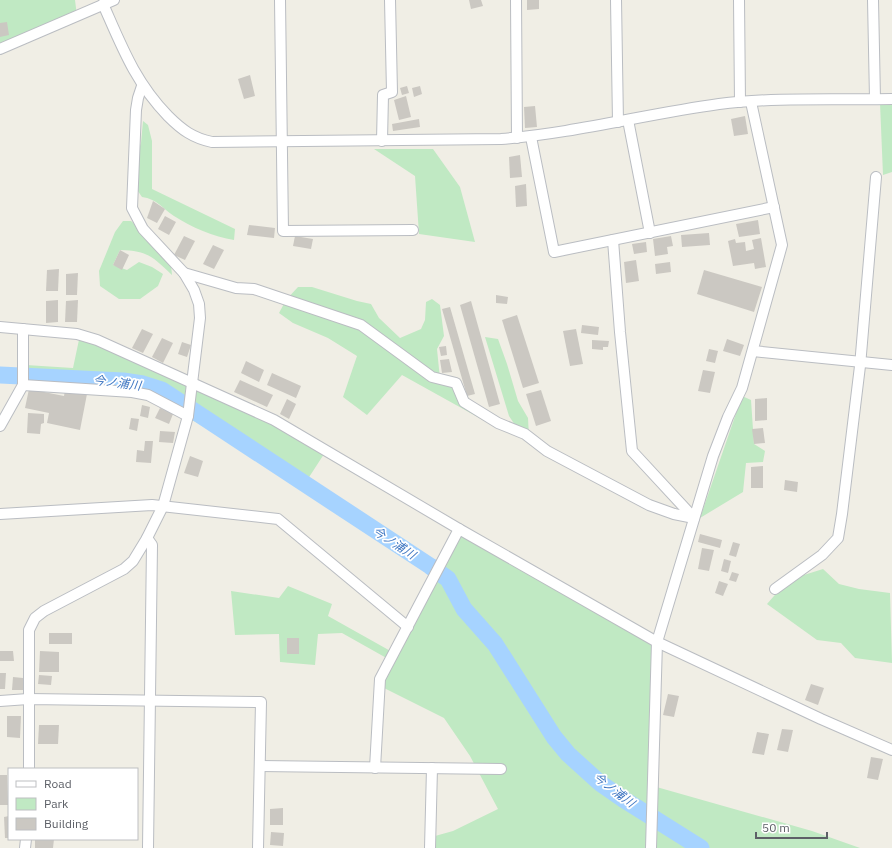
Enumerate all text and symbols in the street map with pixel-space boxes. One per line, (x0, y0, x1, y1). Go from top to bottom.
water label: 今ノ浦川 (92, 372, 144, 393)
water label: 今ノ浦川 (370, 523, 420, 563)
legend (8, 768, 138, 840)
water label: 今ノ浦川 (591, 769, 640, 811)
text: Road (44, 776, 72, 791)
text: Park (44, 796, 69, 811)
scale bar (756, 814, 827, 840)
text: Building (44, 816, 89, 831)
text: 50 m (762, 820, 790, 835)

